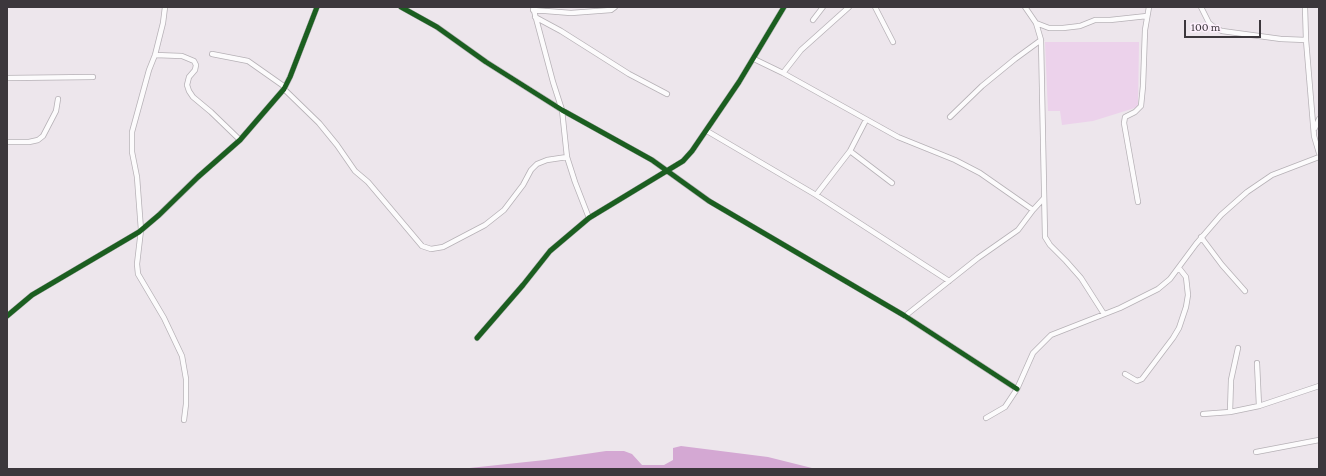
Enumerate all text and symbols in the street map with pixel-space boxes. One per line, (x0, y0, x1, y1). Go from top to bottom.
scale bar (1186, 12, 1263, 38)
text: 100 m (1191, 20, 1220, 34)

